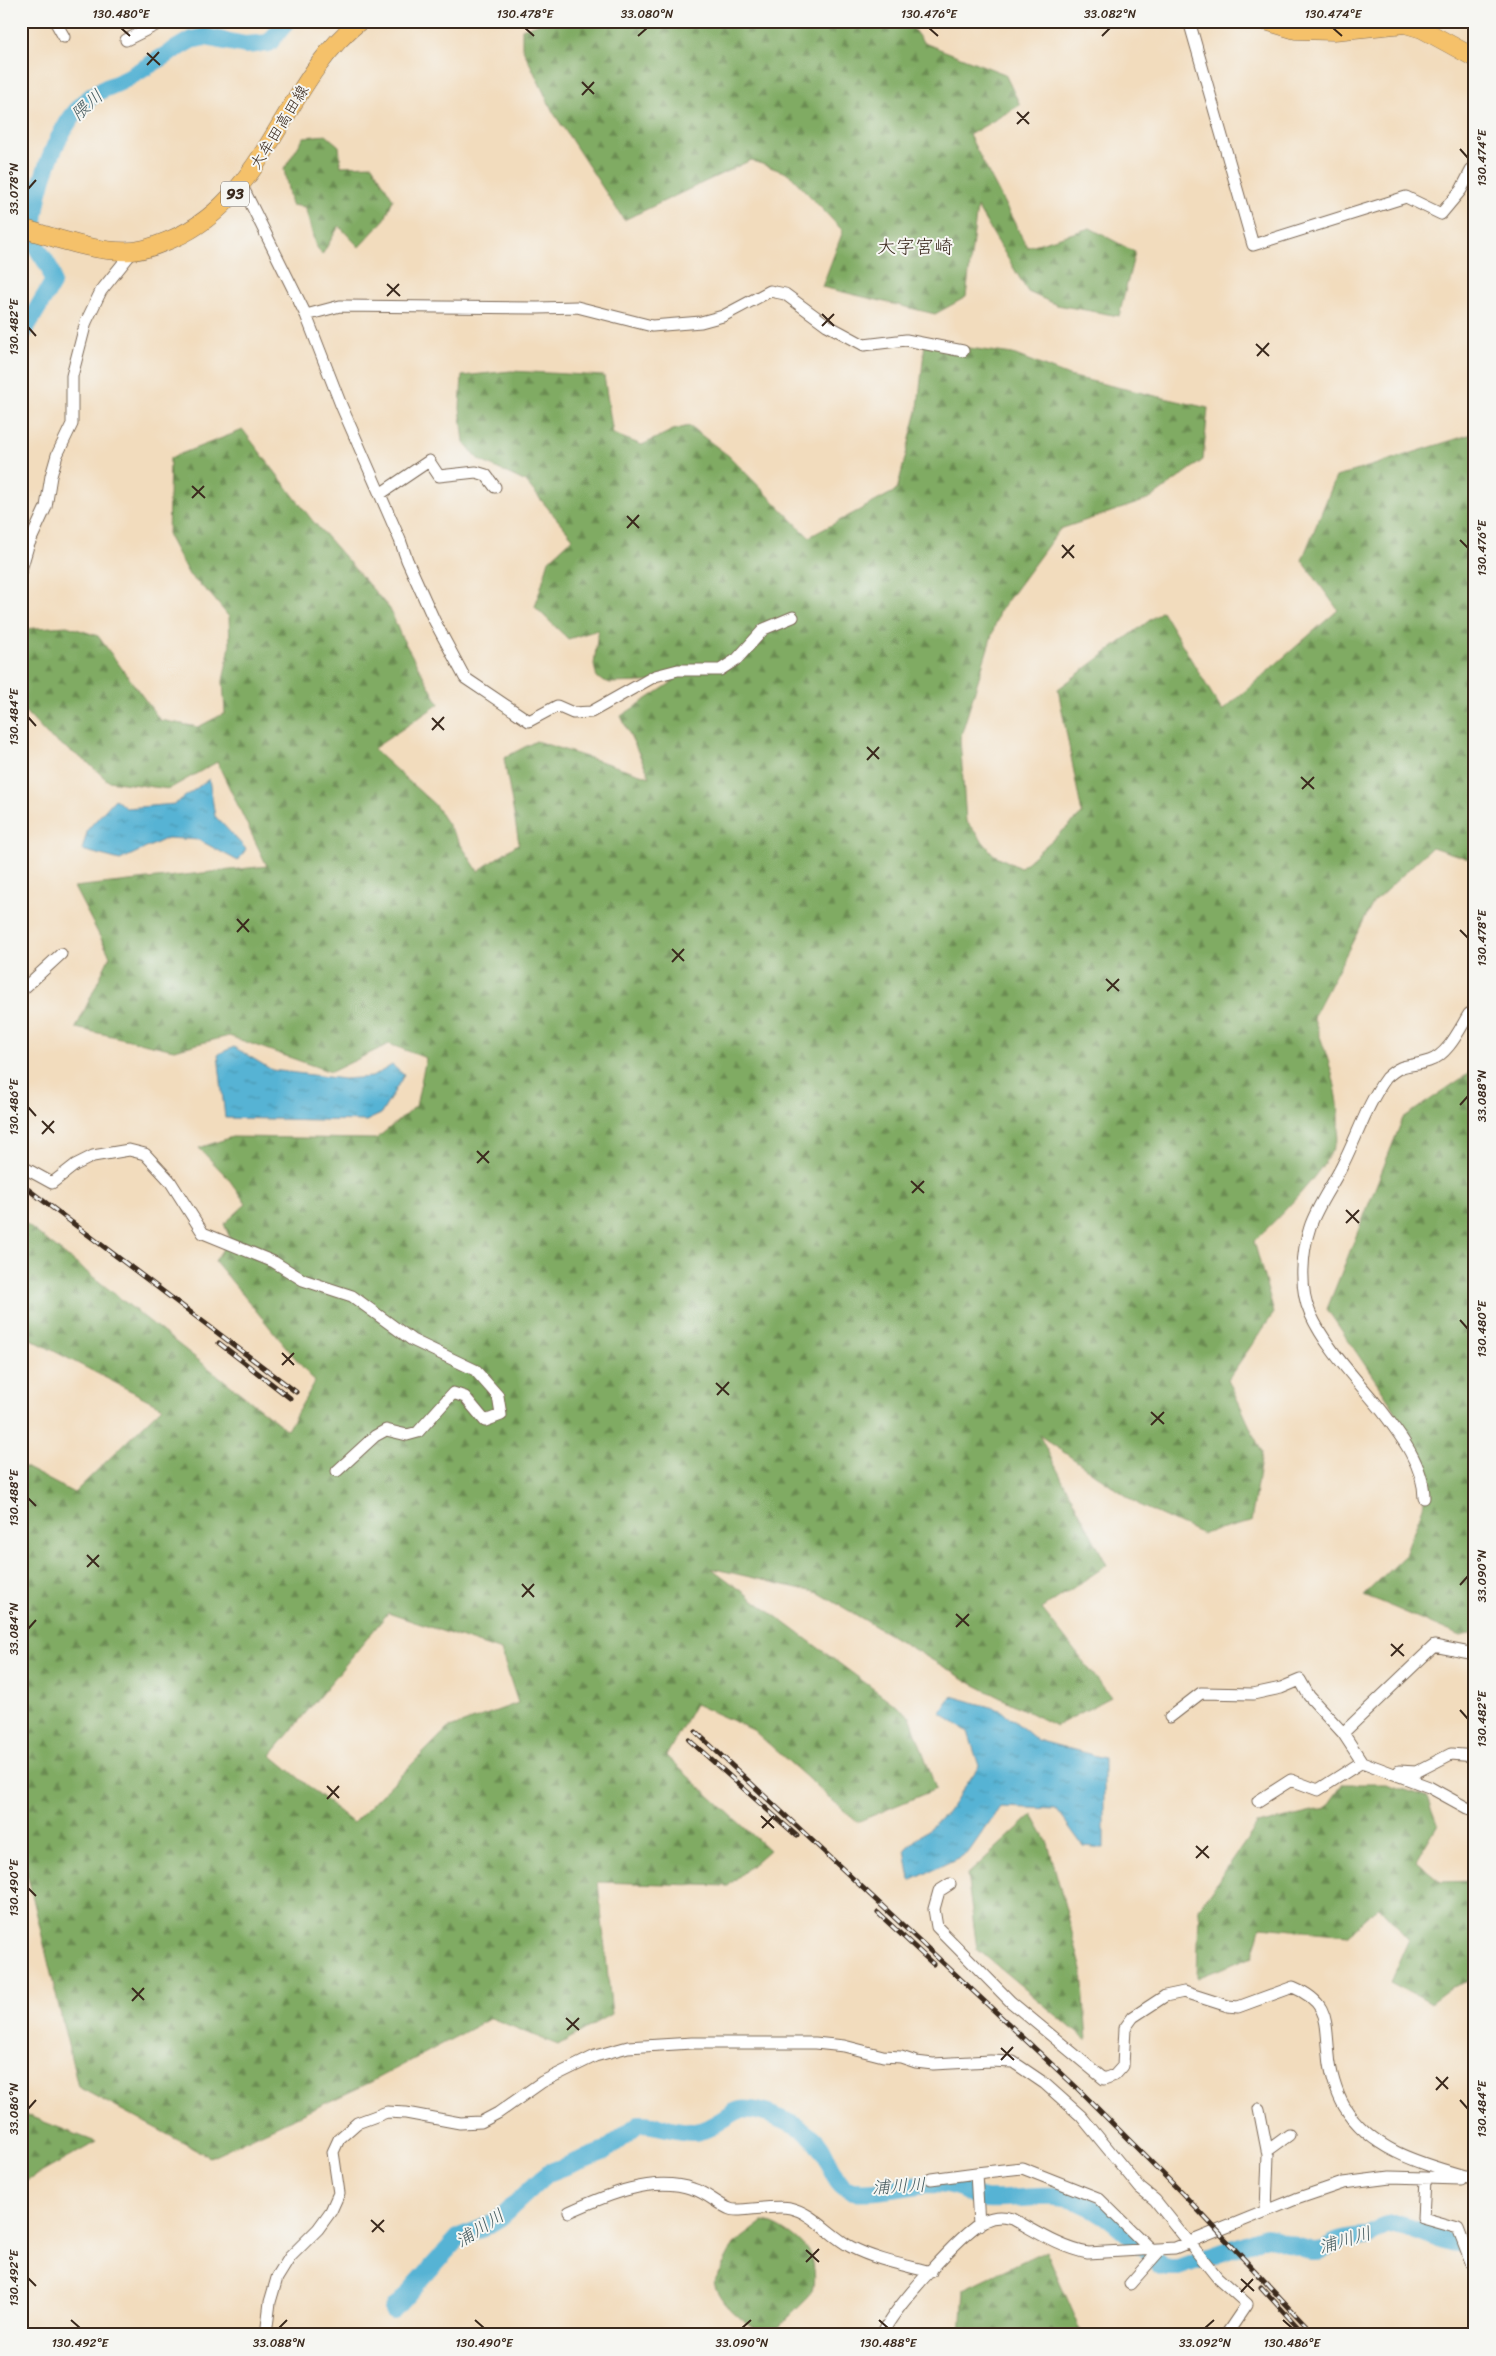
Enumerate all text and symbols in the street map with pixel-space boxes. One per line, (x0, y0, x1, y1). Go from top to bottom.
text: 130.480°E (92, 3, 151, 25)
text: 130.478°E (497, 3, 554, 25)
text: 33.080°N (621, 3, 674, 25)
text: 130.476°E (901, 3, 958, 25)
text: 33.082°N (1084, 3, 1137, 25)
text: 130.474°E (1305, 3, 1363, 25)
street label: 大牟田高田線 (241, 79, 317, 175)
water label: 隈川 (63, 81, 111, 129)
text: 130.474°E (1471, 128, 1493, 186)
text: 33.078°N (3, 162, 25, 215)
road number: 93 (221, 182, 249, 206)
district label: 大字宮崎 (877, 230, 953, 263)
text: 130.482°E (3, 297, 25, 355)
text: 130.476°E (1471, 519, 1493, 576)
text: 130.484°E (3, 687, 25, 745)
text: 130.478°E (1471, 909, 1493, 966)
text: 33.088°N (1471, 1069, 1493, 1122)
text: 130.486°E (3, 1078, 25, 1135)
text: 130.480°E (1471, 1299, 1493, 1358)
text: 130.488°E (3, 1468, 25, 1526)
text: 33.090°N (1471, 1549, 1493, 1602)
text: 33.084°N (3, 1602, 25, 1655)
text: 130.482°E (1471, 1689, 1493, 1747)
text: 130.490°E (3, 1858, 25, 1917)
text: 130.484°E (1471, 2079, 1493, 2137)
text: 33.086°N (3, 2082, 25, 2135)
water label: 浦川川 (871, 2169, 927, 2203)
water label: 浦川川 (449, 2200, 511, 2256)
water label: 浦川川 (1315, 2217, 1375, 2263)
text: 130.492°E (3, 2248, 25, 2306)
text: 130.492°E (52, 2332, 110, 2354)
text: 33.088°N (253, 2332, 306, 2354)
text: 130.490°E (455, 2332, 514, 2354)
text: 33.090°N (716, 2332, 769, 2354)
text: 130.488°E (860, 2332, 918, 2354)
text: 33.092°N (1179, 2332, 1232, 2354)
text: 130.486°E (1264, 2332, 1321, 2354)

